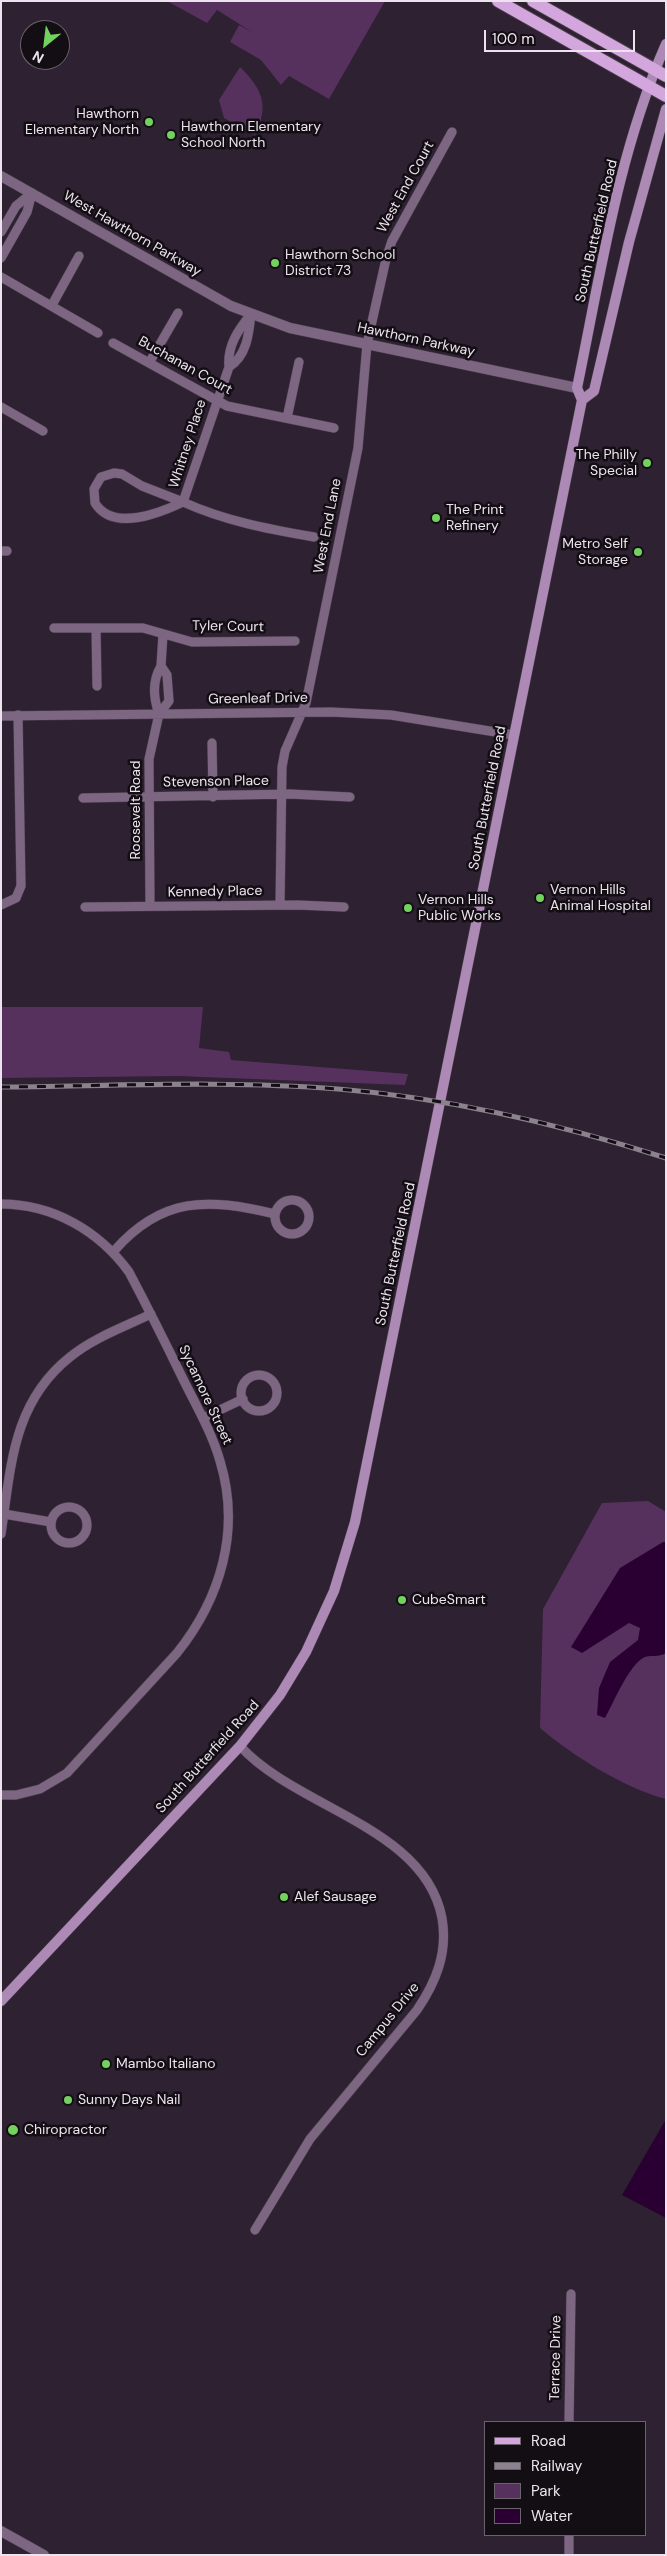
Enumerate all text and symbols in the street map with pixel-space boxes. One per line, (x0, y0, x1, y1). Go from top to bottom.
north arrow (20, 20, 70, 70)
scale bar (487, 20, 638, 52)
text: 100 m (492, 29, 535, 49)
text: N (29, 47, 47, 68)
place label: Hawthorn Elementary North (25, 106, 139, 138)
marker: Hawthorn Elementary North (143, 116, 155, 128)
place label: Hawthorn Elementary School North (181, 119, 321, 152)
marker: Hawthorn Elementary School North (165, 129, 177, 141)
street label: West End Court (374, 138, 438, 236)
street label: South Butterfield Road (572, 158, 622, 304)
street label: West Hawthorn Parkway (60, 188, 204, 280)
place label: Hawthorn School District 73 (285, 247, 395, 280)
marker: Hawthorn School District 73 (269, 257, 281, 269)
street label: Hawthorn Parkway (356, 319, 476, 361)
street label: Buchanan Court (135, 333, 235, 399)
street label: Whitney Place (166, 397, 210, 491)
place label: The Philly Special (576, 447, 637, 480)
marker: The Philly Special (641, 457, 653, 469)
street label: West End Lane (311, 477, 345, 575)
place label: The Print Refinery (446, 502, 504, 534)
marker: The Print Refinery (430, 512, 442, 524)
place label: Metro Self Storage (562, 536, 628, 568)
marker: Metro Self Storage (632, 546, 644, 558)
street label: Tyler Court (192, 618, 264, 636)
street label: Greenleaf Drive (208, 690, 308, 708)
street label: South Butterfield Road (466, 725, 510, 871)
street label: Roosevelt Road (128, 760, 144, 860)
street label: Stevenson Place (163, 773, 269, 791)
place label: Vernon Hills Animal Hospital (550, 882, 651, 914)
street label: Kennedy Place (167, 883, 263, 901)
place label: Vernon Hills Public Works (418, 892, 501, 924)
marker: Vernon Hills Animal Hospital (534, 892, 546, 904)
marker: Vernon Hills Public Works (402, 902, 414, 914)
street label: South Butterfield Road (373, 1181, 419, 1327)
street label: Sycamore Street (175, 1343, 235, 1447)
place label: CubeSmart (412, 1592, 486, 1608)
marker: CubeSmart (396, 1594, 408, 1606)
street label: South Butterfield Road (153, 1697, 263, 1817)
place label: Alef Sausage (294, 1889, 377, 1905)
marker: Alef Sausage (278, 1891, 290, 1903)
street label: Campus Drive (353, 1979, 423, 2061)
place label: Mambo Italiano (116, 2056, 215, 2072)
marker: Mambo Italiano (100, 2058, 112, 2070)
place label: Sunny Days Nail (78, 2092, 180, 2108)
marker: Sunny Days Nail (62, 2094, 74, 2106)
place label: Chiropractor (24, 2122, 107, 2138)
marker: Chiropractor (6, 2123, 20, 2137)
street label: Terrace Drive (547, 2315, 565, 2401)
legend (484, 2421, 647, 2536)
text: Road (531, 2431, 566, 2451)
text: Railway (531, 2456, 582, 2476)
text: Park (531, 2481, 561, 2501)
text: Water (531, 2506, 572, 2526)

